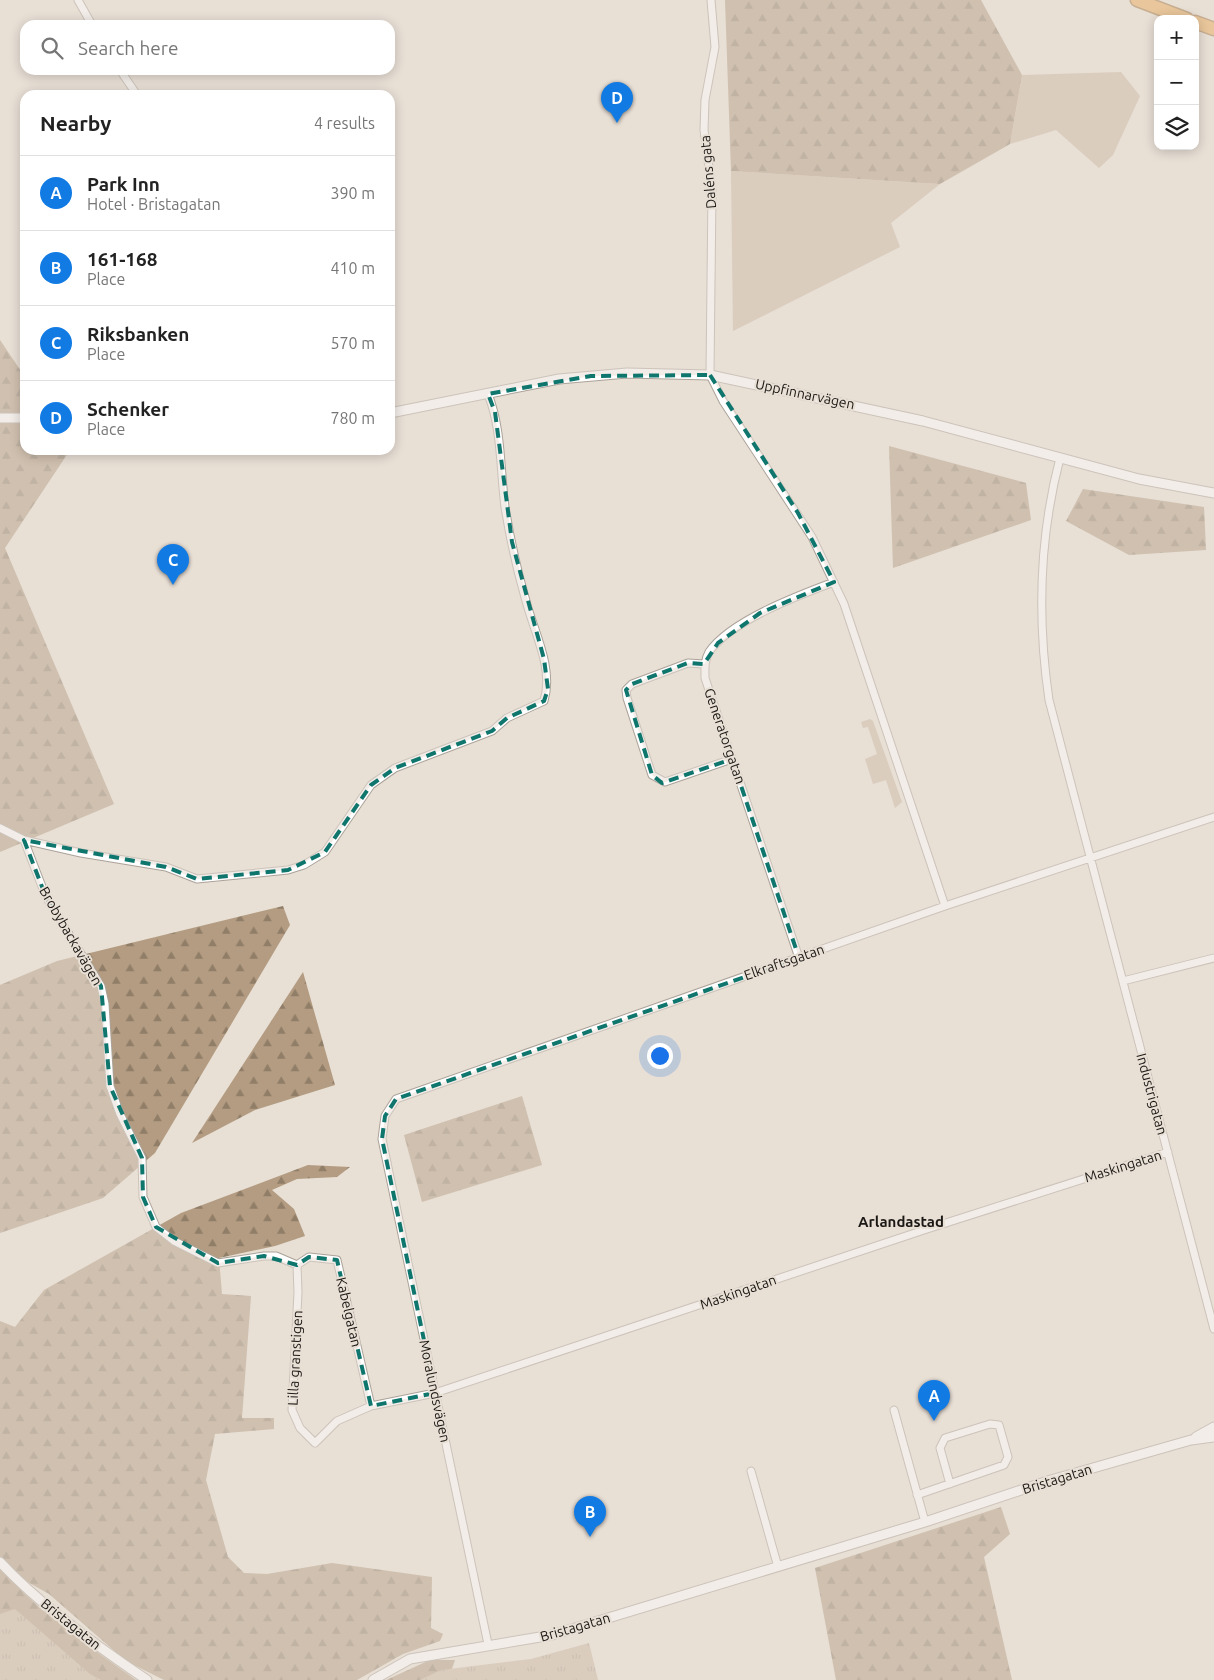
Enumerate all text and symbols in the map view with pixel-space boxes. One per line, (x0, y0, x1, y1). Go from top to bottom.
map controls (1154, 15, 1199, 150)
button: + (1154, 15, 1199, 60)
search box (20, 20, 395, 75)
icon: search (38, 34, 66, 62)
text: Search here (78, 37, 178, 59)
button: − (1154, 60, 1199, 105)
pin: D (601, 82, 633, 123)
button: layers (1154, 105, 1199, 150)
text: Nearby (40, 111, 111, 135)
text: 4 results (314, 114, 375, 132)
street label: Daléns gata (697, 135, 719, 209)
text: Park Inn (87, 173, 160, 195)
text: A (50, 184, 62, 202)
text: 390 m (330, 184, 375, 202)
text: Hotel · Bristagatan (87, 195, 221, 213)
text: 161-168 (87, 248, 158, 270)
text: B (51, 259, 61, 277)
text: 410 m (330, 259, 375, 277)
text: Place (87, 270, 125, 288)
text: Riksbanken (87, 323, 189, 345)
text: C (51, 334, 61, 352)
text: 570 m (330, 334, 375, 352)
text: Place (87, 345, 125, 363)
street label: Uppfinnarvägen (754, 376, 856, 412)
text: Schenker (87, 398, 169, 420)
text: D (50, 409, 62, 427)
text: 780 m (330, 409, 375, 427)
text: Place (87, 420, 125, 438)
pin: C (157, 544, 189, 585)
street label: Generatorgatan (701, 686, 749, 786)
street label: Brobybackavägen (36, 884, 106, 988)
street label: Elkraftsgatan (742, 941, 826, 983)
your location (647, 1043, 673, 1069)
street label: Industrigatan (1133, 1051, 1171, 1137)
street label: Maskingatan (1082, 1147, 1164, 1185)
district label: Arlandastad (858, 1213, 944, 1230)
street label: Maskingatan (698, 1271, 778, 1313)
street label: Kabelgatan (333, 1276, 365, 1348)
street label: Lilla granstigen (285, 1310, 305, 1406)
street label: Moralundsvägen (416, 1338, 454, 1444)
pin: A (918, 1380, 950, 1421)
street label: Bristagatan (1020, 1461, 1094, 1497)
pin: B (574, 1496, 606, 1537)
street label: Bristagatan (38, 1595, 104, 1653)
street label: Bristagatan (538, 1609, 612, 1645)

